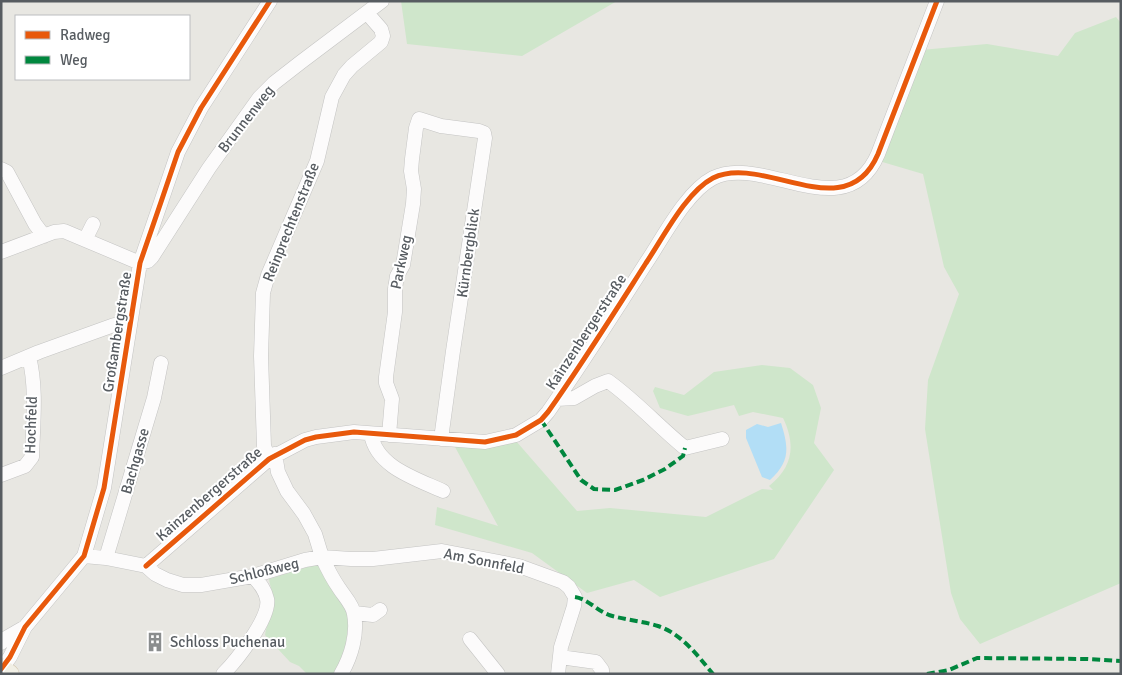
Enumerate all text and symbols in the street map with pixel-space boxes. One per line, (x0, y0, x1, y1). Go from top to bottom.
legend (15, 15, 190, 80)
text: Radweg (60, 26, 111, 44)
text: Weg (60, 51, 88, 69)
street label: Brunnenweg (214, 82, 278, 156)
street label: Reinprechtenstraße (259, 160, 323, 284)
street label: Kürnbergblick (453, 207, 483, 299)
street label: Parkweg (386, 233, 416, 291)
street label: Großambergstraße (99, 270, 135, 394)
street label: Kainzenbergerstraße (542, 271, 630, 393)
street label: Hochfeld (21, 396, 41, 454)
street label: Bachgasse (117, 426, 153, 496)
street label: Kainzenbergerstraße (152, 443, 266, 545)
street label: Am Sonnfeld (442, 544, 526, 578)
street label: Schloßweg (227, 554, 301, 588)
building icon: Schloss Puchenau (144, 631, 166, 653)
place label: Schloss Puchenau (170, 633, 285, 651)

